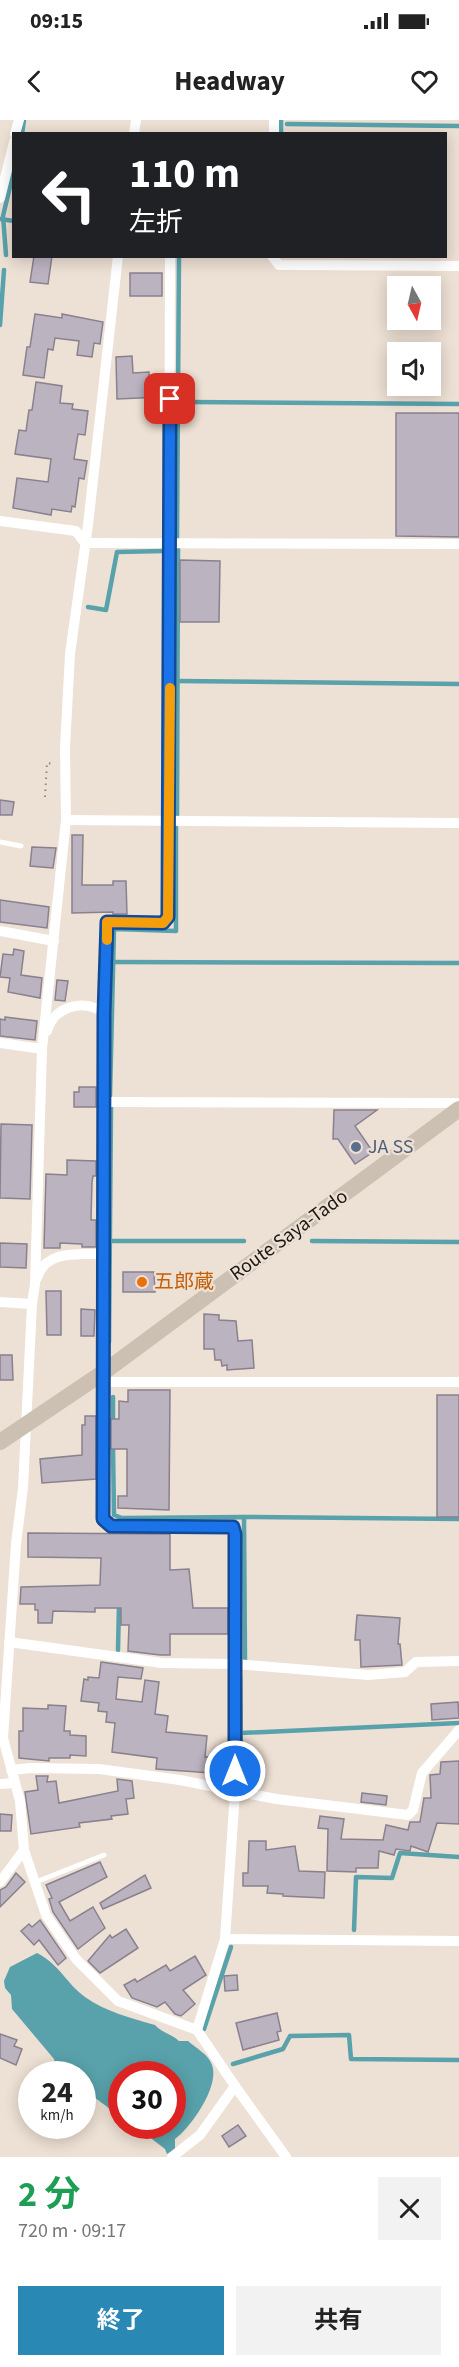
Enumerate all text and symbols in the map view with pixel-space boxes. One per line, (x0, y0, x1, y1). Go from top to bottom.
text: 09:15 (30, 5, 83, 37)
text: Headway (174, 62, 285, 101)
icon: back (18, 65, 51, 98)
icon: heart (408, 65, 441, 98)
text: 110 m (129, 144, 240, 204)
icon: left (30, 156, 108, 234)
text: 左折 (129, 203, 183, 242)
north arrow (387, 276, 441, 330)
map controls (387, 276, 441, 396)
button: sound (387, 342, 441, 396)
pin (144, 373, 195, 424)
icon: arrive (153, 382, 186, 415)
place label: JA SS (368, 1133, 414, 1161)
marker: JA SS (349, 1140, 363, 1154)
street label: Route Saya-Tado (224, 1183, 354, 1287)
place label: 五郎蔵 (154, 1268, 214, 1296)
marker: 五郎蔵 (135, 1275, 149, 1289)
position arrow (203, 1739, 267, 1803)
speed limit sign: 30 (108, 2061, 186, 2139)
text: 24 (41, 2071, 73, 2114)
text: km/h (40, 2105, 74, 2126)
text: 2 分 (18, 2169, 80, 2220)
button: close (378, 2177, 441, 2240)
text: 720 m · 09:17 (18, 2217, 126, 2245)
button: 終了 (18, 2286, 224, 2355)
button: 共有 (236, 2286, 441, 2355)

